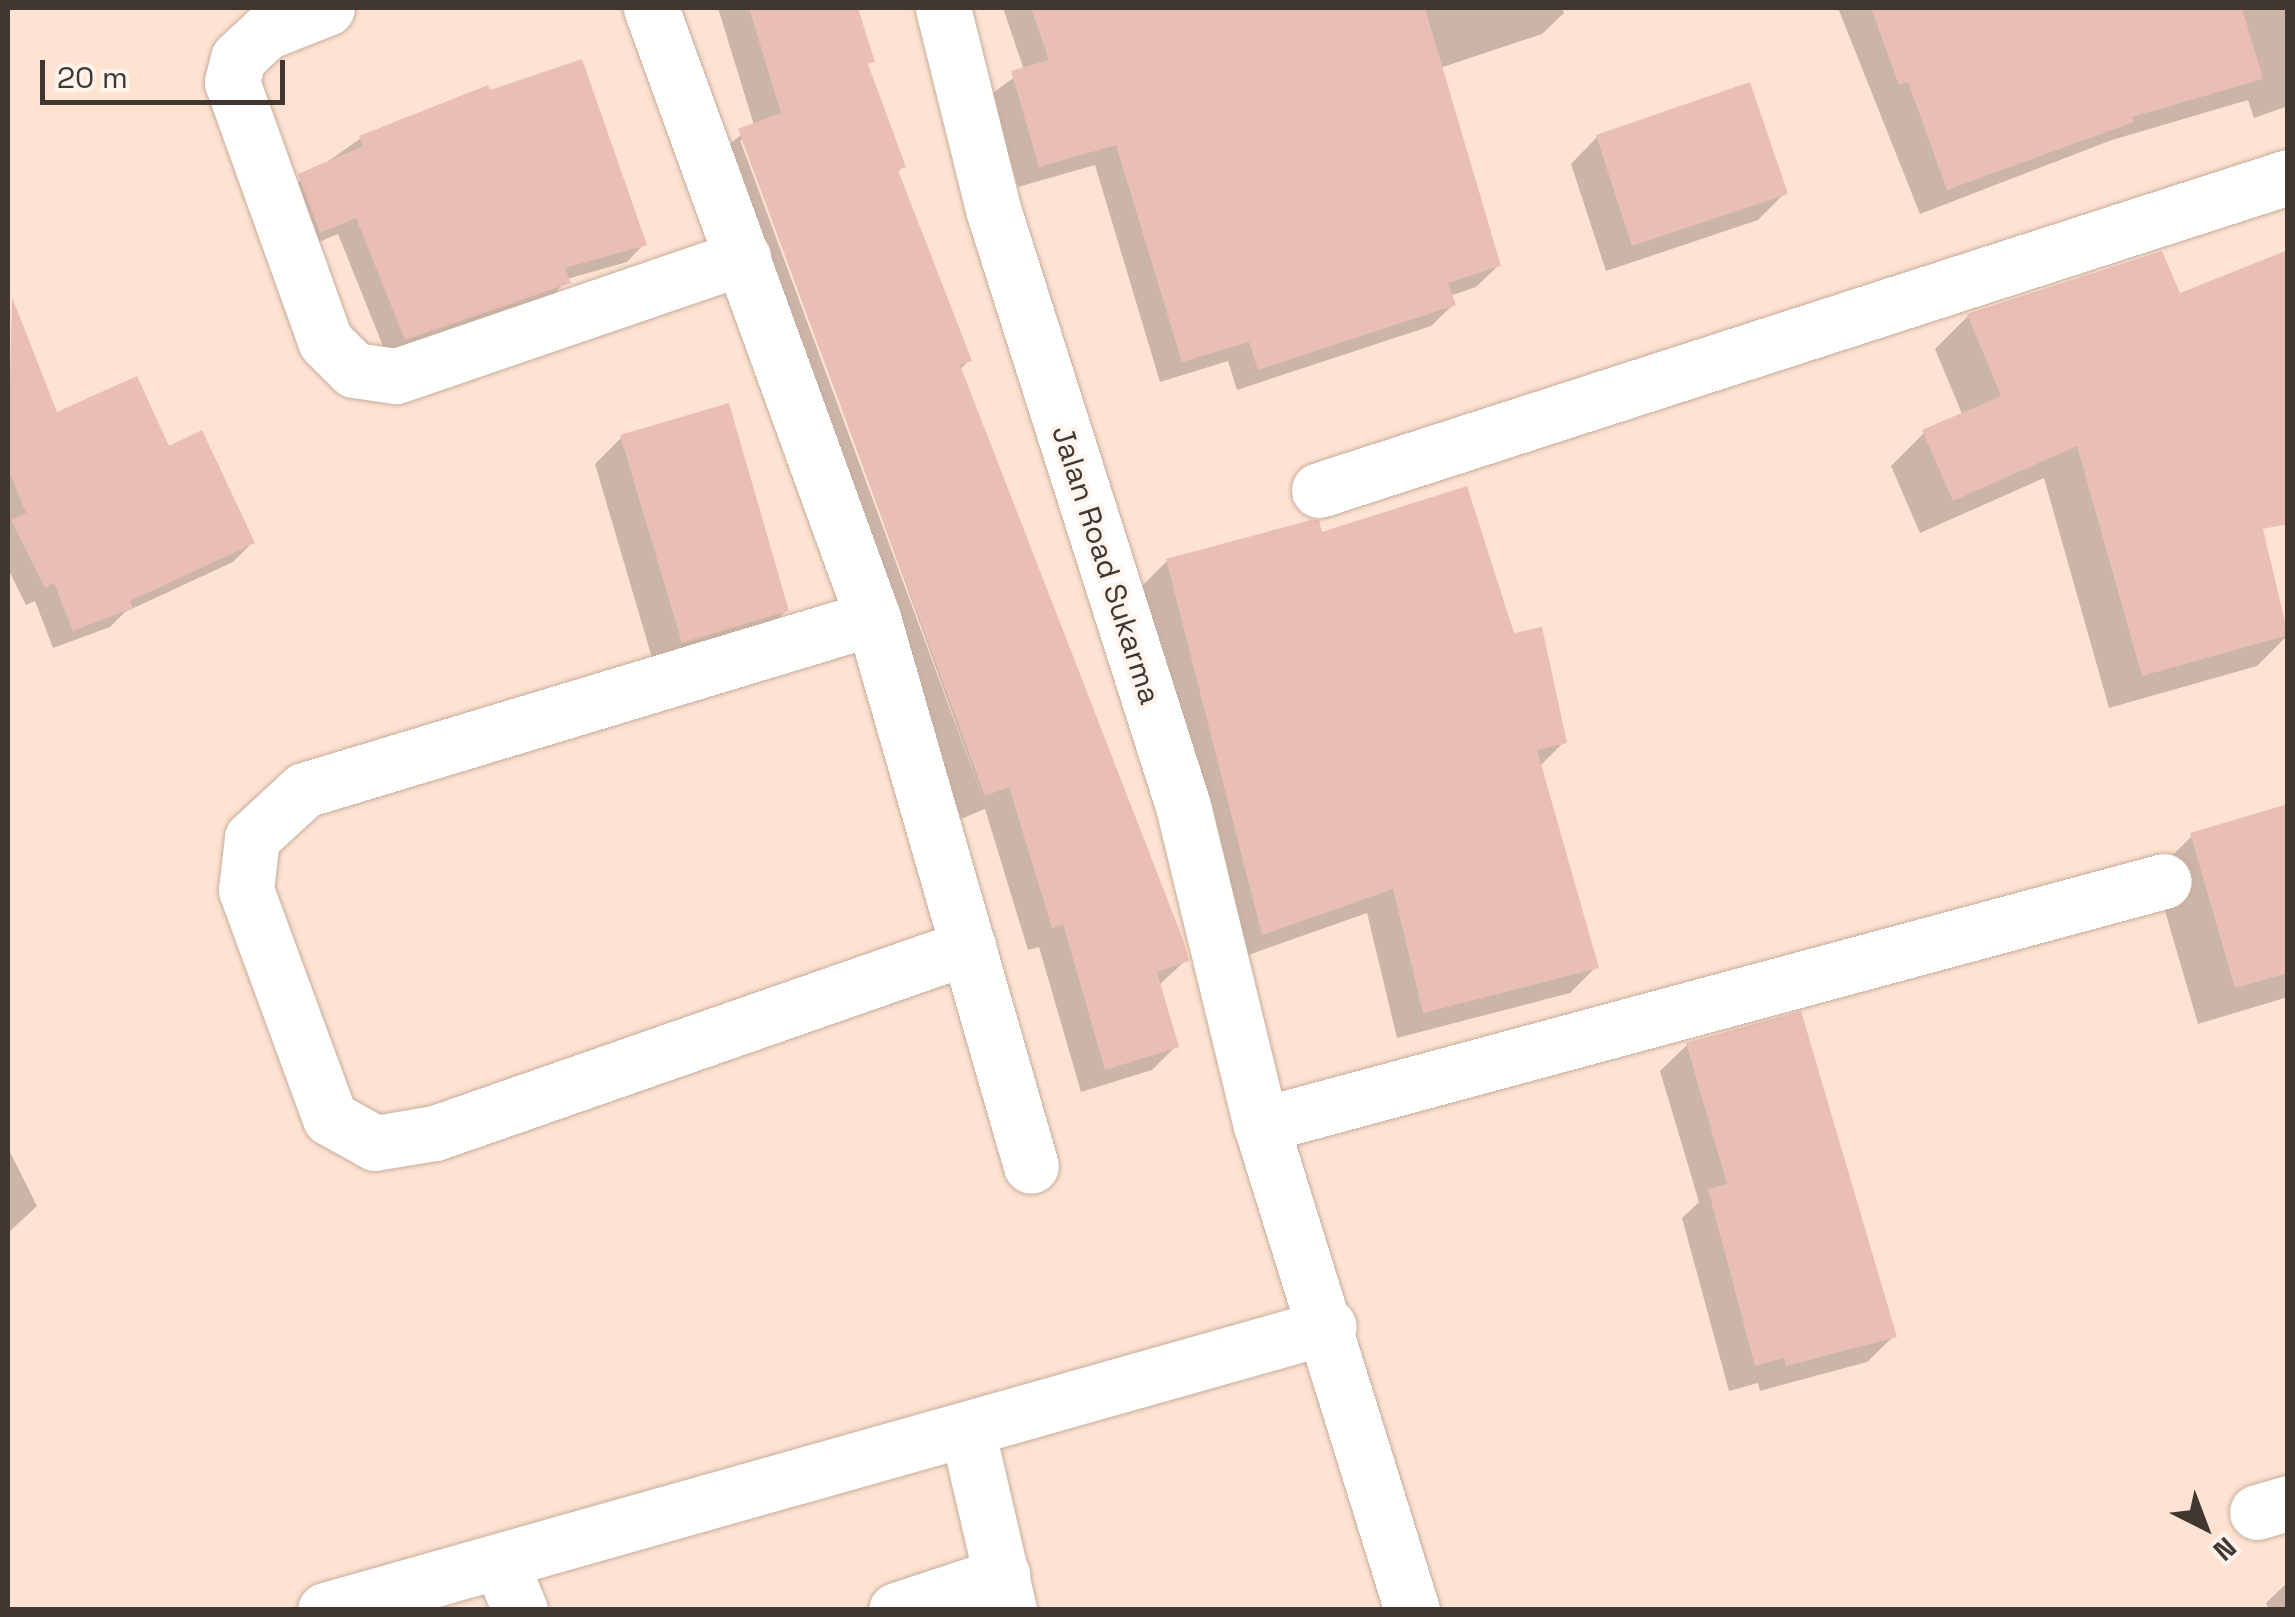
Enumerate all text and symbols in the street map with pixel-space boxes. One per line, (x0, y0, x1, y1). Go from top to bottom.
scale bar (45, 40, 290, 102)
text: 20 m (57, 58, 128, 97)
street label: Jalan Road Sukarma (1044, 421, 1168, 709)
north arrow (2155, 1477, 2255, 1577)
text: N (2206, 1530, 2244, 1569)

